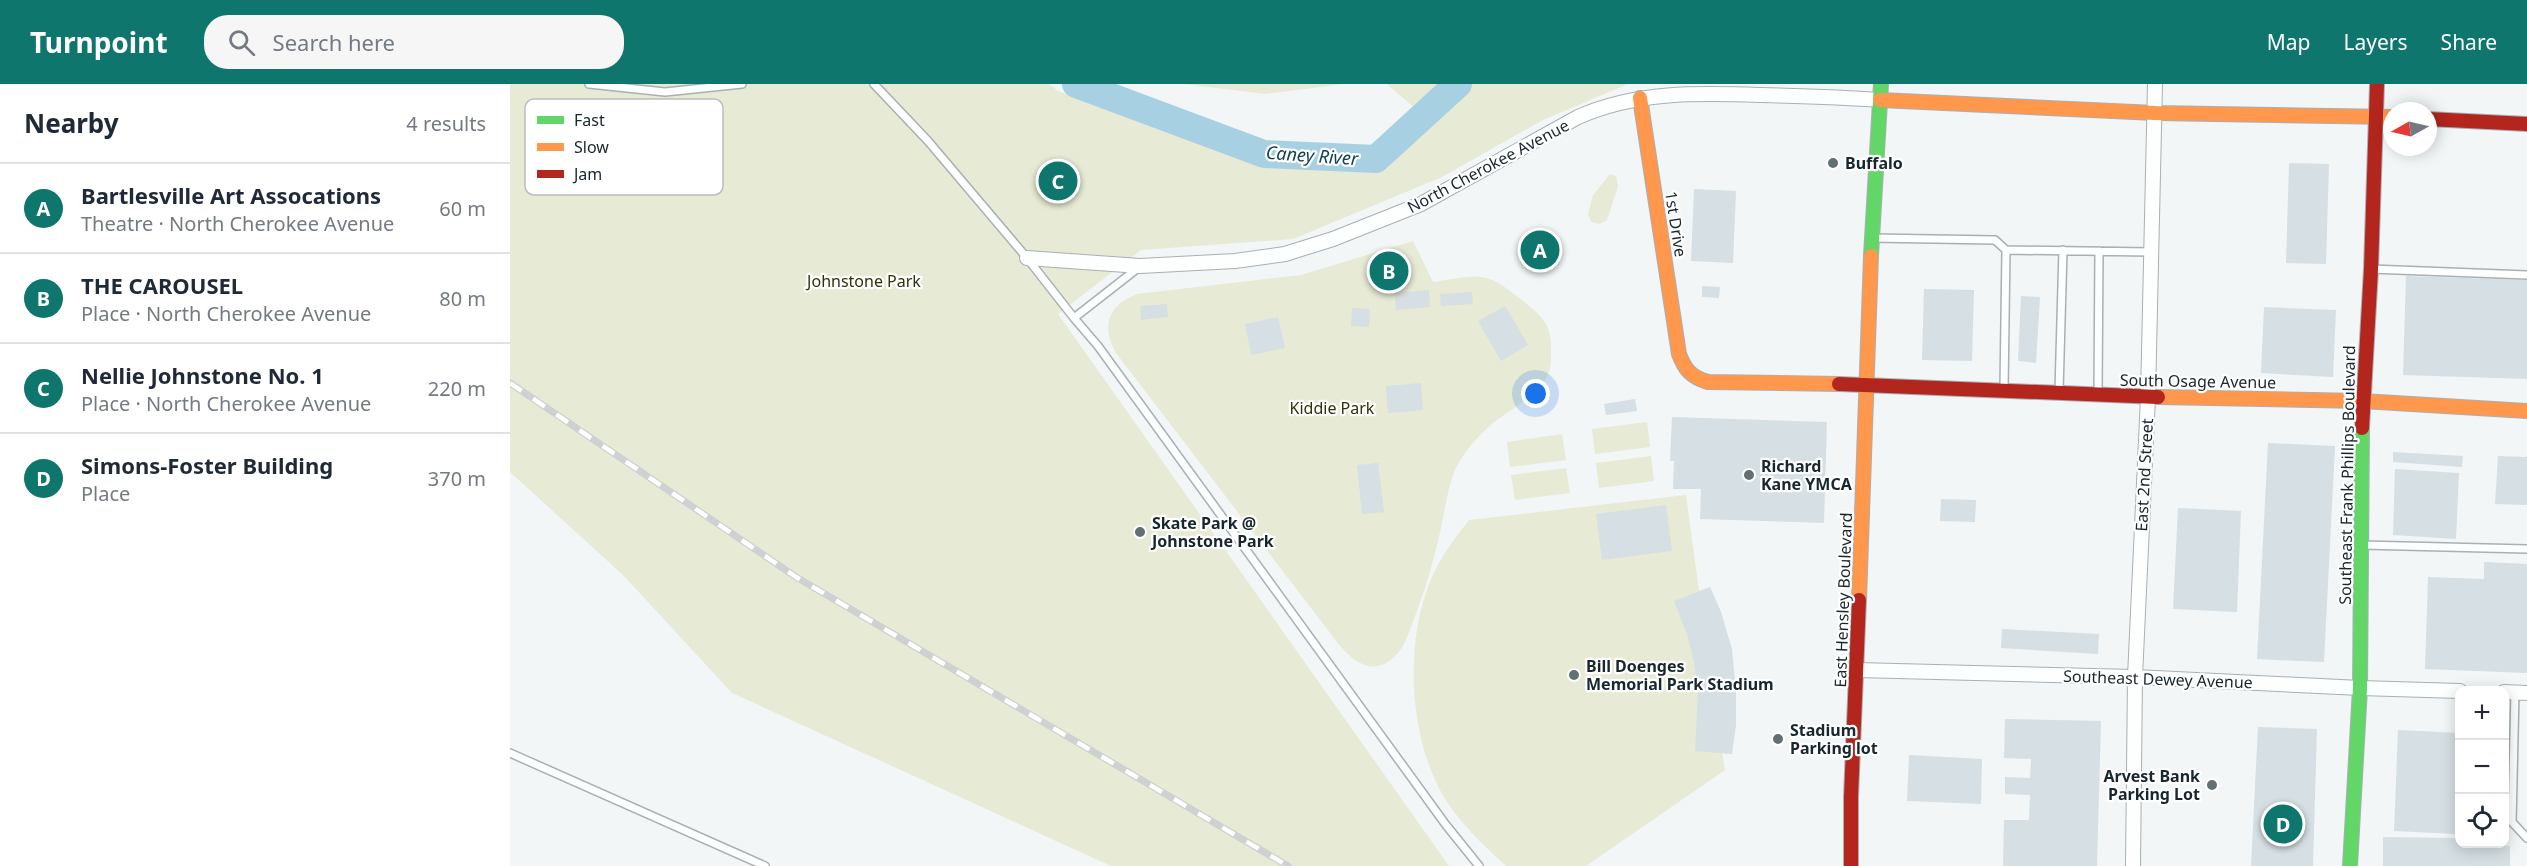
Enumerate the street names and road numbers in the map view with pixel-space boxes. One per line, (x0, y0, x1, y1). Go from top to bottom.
street label: North Cherokee Avenue (1403, 114, 1573, 218)
street label: 1st Drive (1660, 190, 1692, 258)
street label: Southeast Frank Phillips Boulevard (2334, 345, 2360, 605)
street label: South Osage Avenue (2120, 369, 2276, 393)
street label: East 2nd Street (2130, 418, 2158, 532)
street label: East Hensley Boulevard (1829, 512, 1857, 688)
street label: Southeast Dewey Avenue (2063, 665, 2253, 693)

